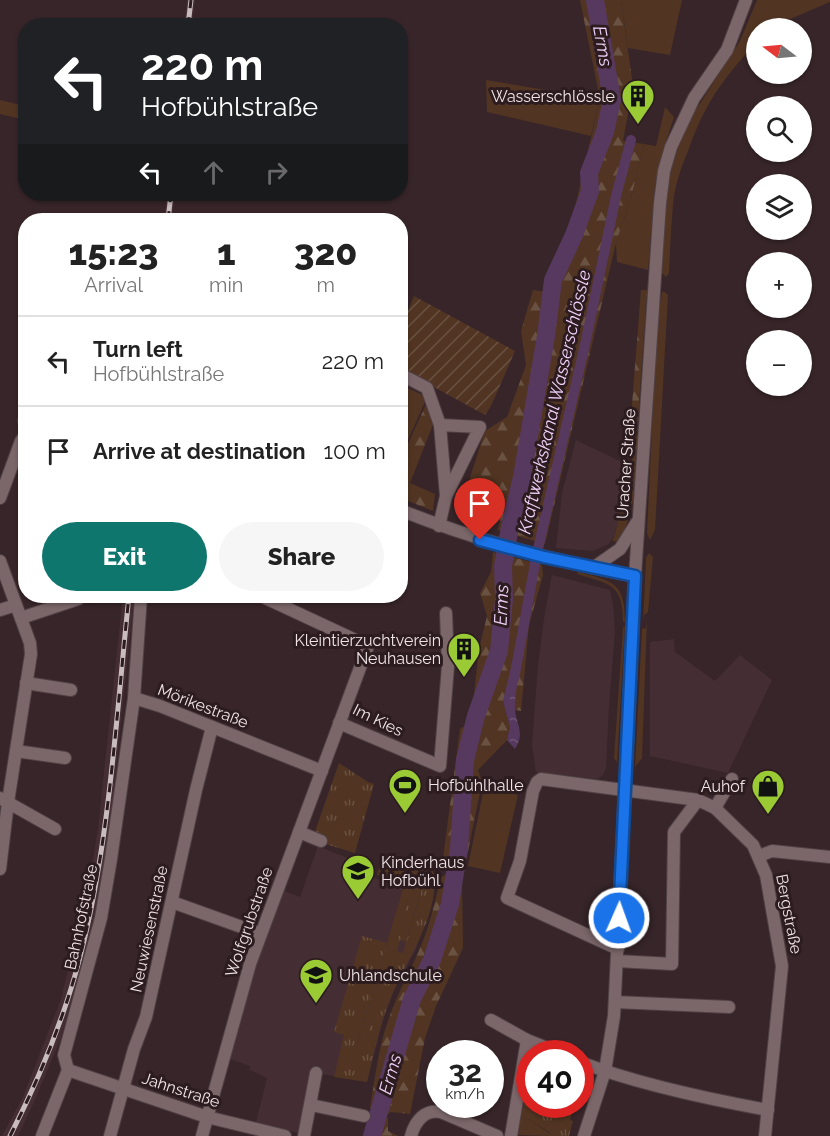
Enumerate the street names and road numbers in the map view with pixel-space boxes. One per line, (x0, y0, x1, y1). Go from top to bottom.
street label: Uracher Straße (613, 408, 639, 520)
street label: Mörikestraße (155, 680, 251, 732)
street label: Im Kies (350, 700, 407, 740)
street label: Bahnhofstraße (61, 862, 101, 972)
street label: Neuwiesenstraße (126, 864, 172, 994)
street label: Wolfgrubstraße (221, 864, 277, 980)
street label: Bergstraße (772, 872, 806, 956)
street label: Jahnstraße (140, 1069, 222, 1111)

